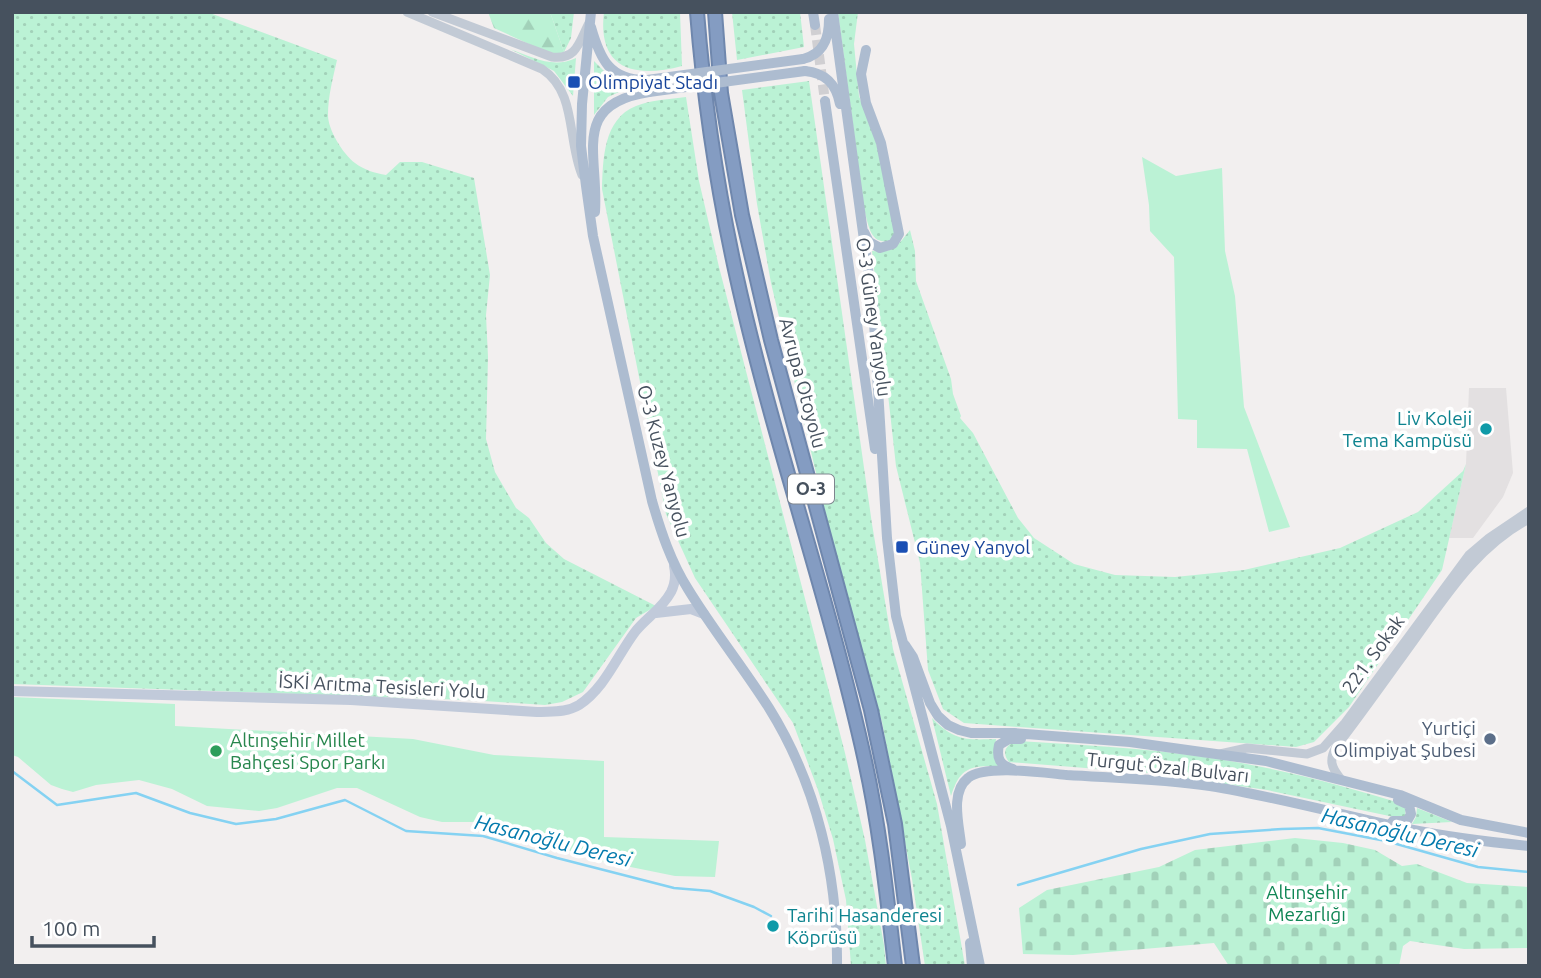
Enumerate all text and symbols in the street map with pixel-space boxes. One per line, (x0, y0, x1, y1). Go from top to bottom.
place label: Olimpiyat Stadı (588, 71, 718, 93)
marker: Olimpiyat Stadı (566, 74, 582, 90)
street label: O-3 Güney Yanyolu (852, 236, 896, 398)
street label: Avrupa Otoyolu (775, 315, 831, 451)
street label: O-3 Kuzey Yanyolu (633, 382, 695, 540)
place label: Liv Koleji Tema Kampüsü (1343, 407, 1472, 451)
marker: Liv Koleji Tema Kampüsü (1478, 421, 1494, 437)
road number: O-3 (788, 475, 834, 504)
place label: Güney Yanyol (916, 536, 1030, 558)
marker: Güney Yanyol (894, 539, 910, 555)
street label: 221. Sokak (1337, 610, 1409, 697)
street label: İSKİ Arıtma Tesisleri Yolu (278, 670, 486, 702)
place label: Yurtiçi Olimpiyat Şubesi (1334, 717, 1476, 761)
place label: Altınşehir Millet Bahçesi Spor Parkı (230, 729, 385, 773)
marker: Yurtiçi Olimpiyat Şubesi (1482, 731, 1498, 747)
marker: Altınşehir Millet Bahçesi Spor Parkı (208, 743, 224, 759)
street label: Turgut Özal Bulvarı (1086, 748, 1250, 786)
water label: Hasanoğlu Deresi (1319, 802, 1482, 862)
water label: Hasanoğlu Deresi (473, 809, 635, 871)
park label: Altınşehir Mezarlığı (1266, 881, 1348, 925)
scale bar (32, 904, 154, 948)
place label: Tarihi Hasanderesi Köprüsü (787, 904, 942, 948)
text: 100 m (42, 916, 100, 940)
marker: Tarihi Hasanderesi Köprüsü (765, 918, 781, 934)

